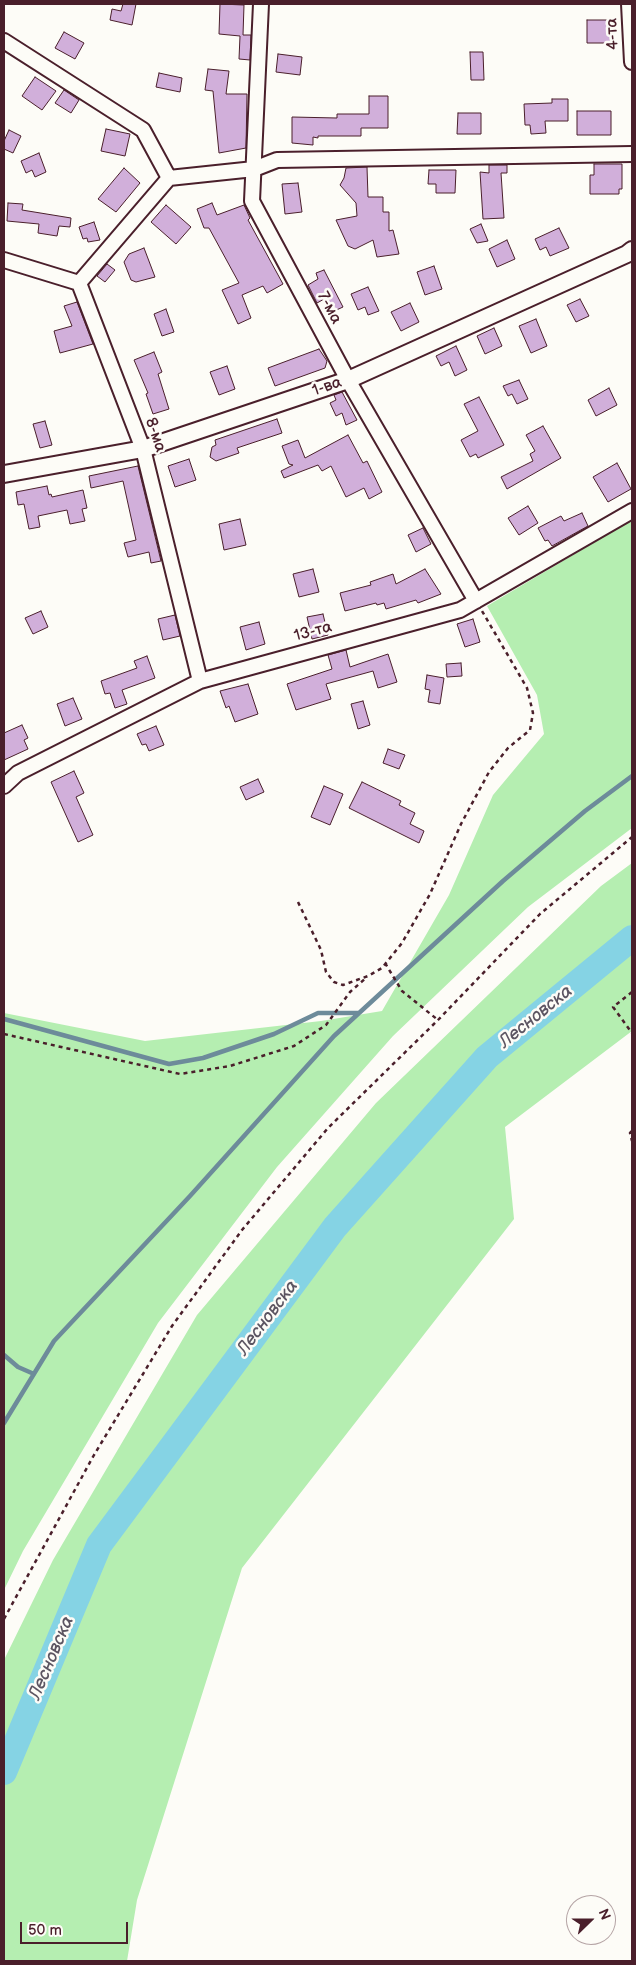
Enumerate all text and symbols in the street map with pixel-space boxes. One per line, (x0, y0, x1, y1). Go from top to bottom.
street label: 4-та (603, 17, 623, 51)
street label: 7-ма (313, 289, 345, 327)
street label: 1-ва (310, 373, 344, 401)
street label: 8-ма (140, 415, 170, 455)
street label: 13-та (292, 618, 334, 646)
water label: Лесновска (495, 981, 577, 1053)
water label: Лесновска (233, 1276, 303, 1360)
water label: Лесновска (25, 1613, 79, 1703)
north arrow (566, 1895, 616, 1945)
text: N (595, 1907, 614, 1923)
scale bar (22, 1912, 130, 1944)
text: 50 m (28, 1921, 62, 1940)

